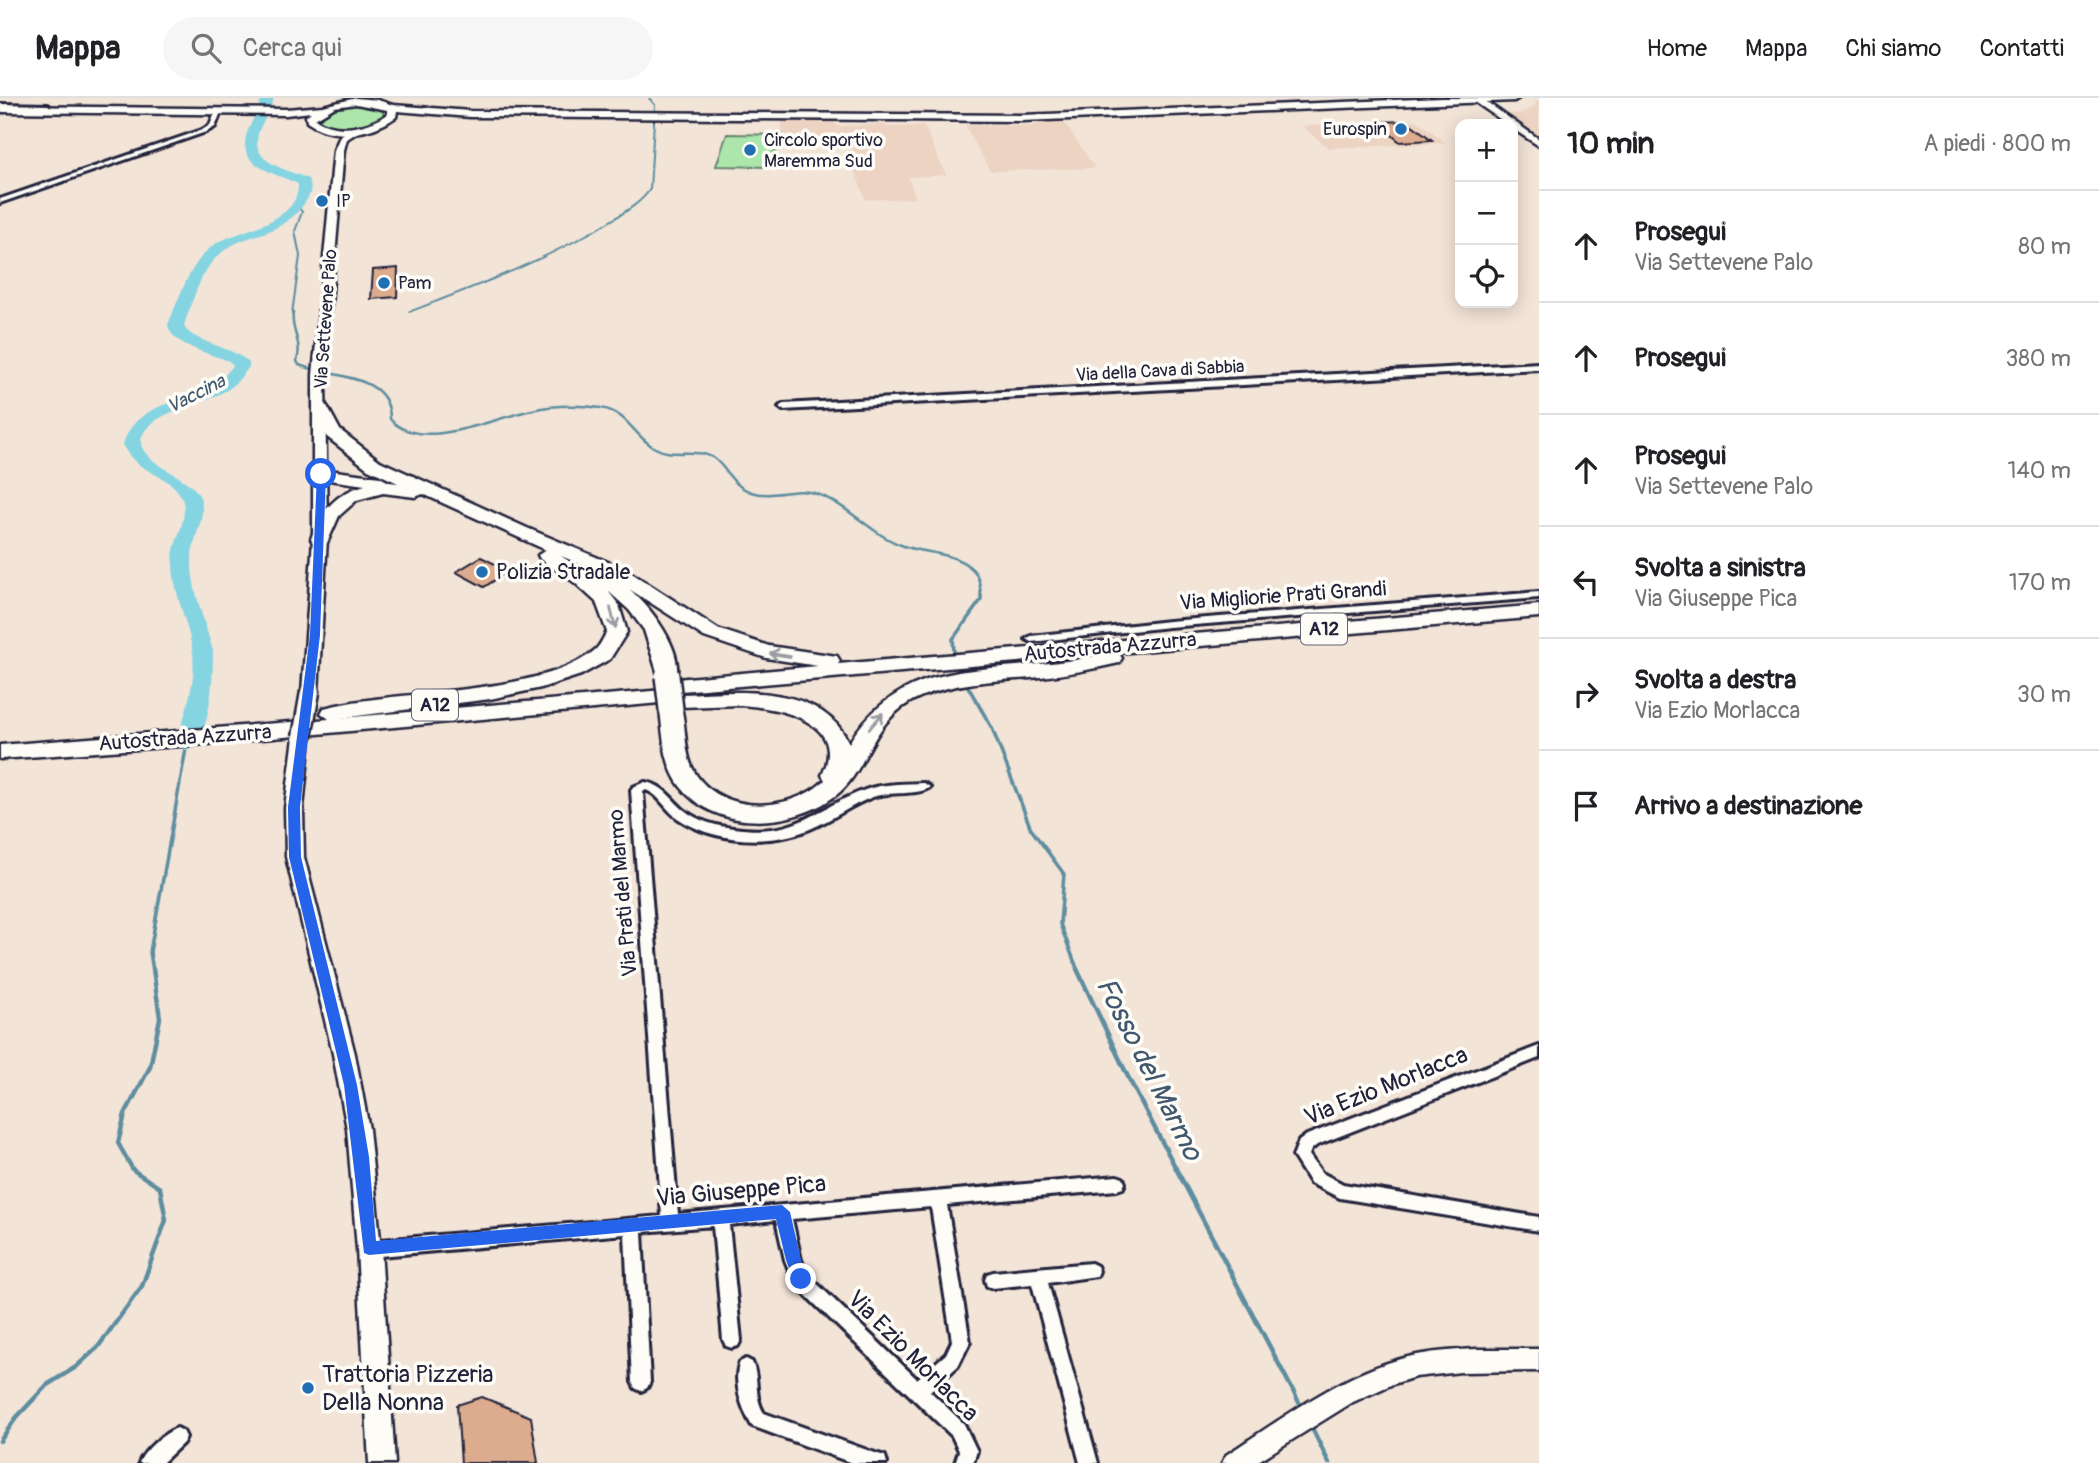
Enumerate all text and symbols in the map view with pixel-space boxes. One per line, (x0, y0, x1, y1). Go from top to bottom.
search box (163, 17, 653, 80)
text: Mappa (35, 28, 121, 69)
icon: search (187, 29, 225, 67)
text: Cerca qui (243, 32, 342, 64)
text: Home (1647, 34, 1707, 63)
text: Mappa (1745, 34, 1807, 63)
text: Chi siamo (1845, 34, 1941, 63)
text: Contatti (1979, 34, 2064, 63)
place label: Eurospin (1323, 118, 1387, 141)
map controls (1455, 119, 1518, 308)
button: + (1455, 119, 1518, 182)
marker: Eurospin (1393, 121, 1409, 137)
text: 10 min (1567, 125, 1654, 162)
place label: Circolo sportivo Maremma Sud (764, 129, 883, 173)
text: A piedi · 800 m (1924, 129, 2071, 158)
marker: Circolo sportivo Maremma Sud (742, 142, 758, 158)
button: − (1455, 182, 1518, 245)
place label: IP (336, 190, 351, 213)
marker: IP (314, 193, 330, 209)
text: Prosegui (1634, 216, 1726, 248)
icon: ahead (1567, 227, 1605, 265)
text: 80 m (2018, 232, 2071, 261)
button: locate (1455, 245, 1518, 308)
street label: Via Settevene Palo (310, 248, 342, 390)
text: Via Settevene Palo (1634, 248, 1813, 277)
place label: Pam (398, 272, 432, 295)
marker: Pam (376, 275, 392, 291)
icon: ahead (1567, 339, 1605, 377)
text: Prosegui (1634, 342, 1726, 374)
text: 380 m (2005, 344, 2071, 373)
street label: Via della Cava di Sabbia (1075, 355, 1245, 387)
water label: Vaccina (163, 369, 230, 419)
text: Prosegui (1634, 440, 1726, 472)
icon: ahead (1567, 451, 1605, 489)
text: 140 m (2008, 456, 2071, 485)
route start (305, 458, 336, 489)
text: Via Settevene Palo (1634, 472, 1813, 501)
text: Svolta a sinistra (1634, 552, 1806, 584)
place label: Polizia Stradale (496, 559, 631, 586)
icon: left (1567, 563, 1605, 601)
marker: Polizia Stradale (474, 564, 490, 580)
text: 170 m (2009, 568, 2071, 597)
street label: Via Migliorie Prati Grandi (1179, 575, 1388, 617)
text: Via Giuseppe Pica (1634, 584, 1797, 613)
one-way arrow (607, 606, 620, 629)
road number: A12 (1301, 614, 1347, 644)
street label: Autostrada Azzurra (1022, 626, 1198, 668)
one-way arrow (769, 648, 792, 661)
text: Svolta a destra (1634, 664, 1796, 696)
icon: right (1567, 675, 1605, 713)
text: 30 m (2017, 680, 2071, 709)
road number: A12 (412, 690, 458, 720)
text: Via Ezio Morlacca (1634, 696, 1800, 725)
one-way arrow (868, 712, 884, 730)
street label: Autostrada Azzurra (98, 718, 272, 758)
icon: arrive (1567, 787, 1605, 825)
text: Arrivo a destinazione (1634, 790, 1862, 822)
street label: Via Prati del Marmo (602, 808, 644, 978)
water label: Fosso del Marmo (1088, 972, 1211, 1168)
street label: Via Ezio Morlacca (1300, 1040, 1472, 1132)
street label: Via Giuseppe Pica (655, 1169, 827, 1213)
route end (785, 1263, 816, 1294)
street label: Via Ezio Morlacca (841, 1284, 985, 1428)
place label: Trattoria Pizzeria Della Nonna (322, 1360, 493, 1417)
marker: Trattoria Pizzeria Della Nonna (300, 1380, 316, 1396)

